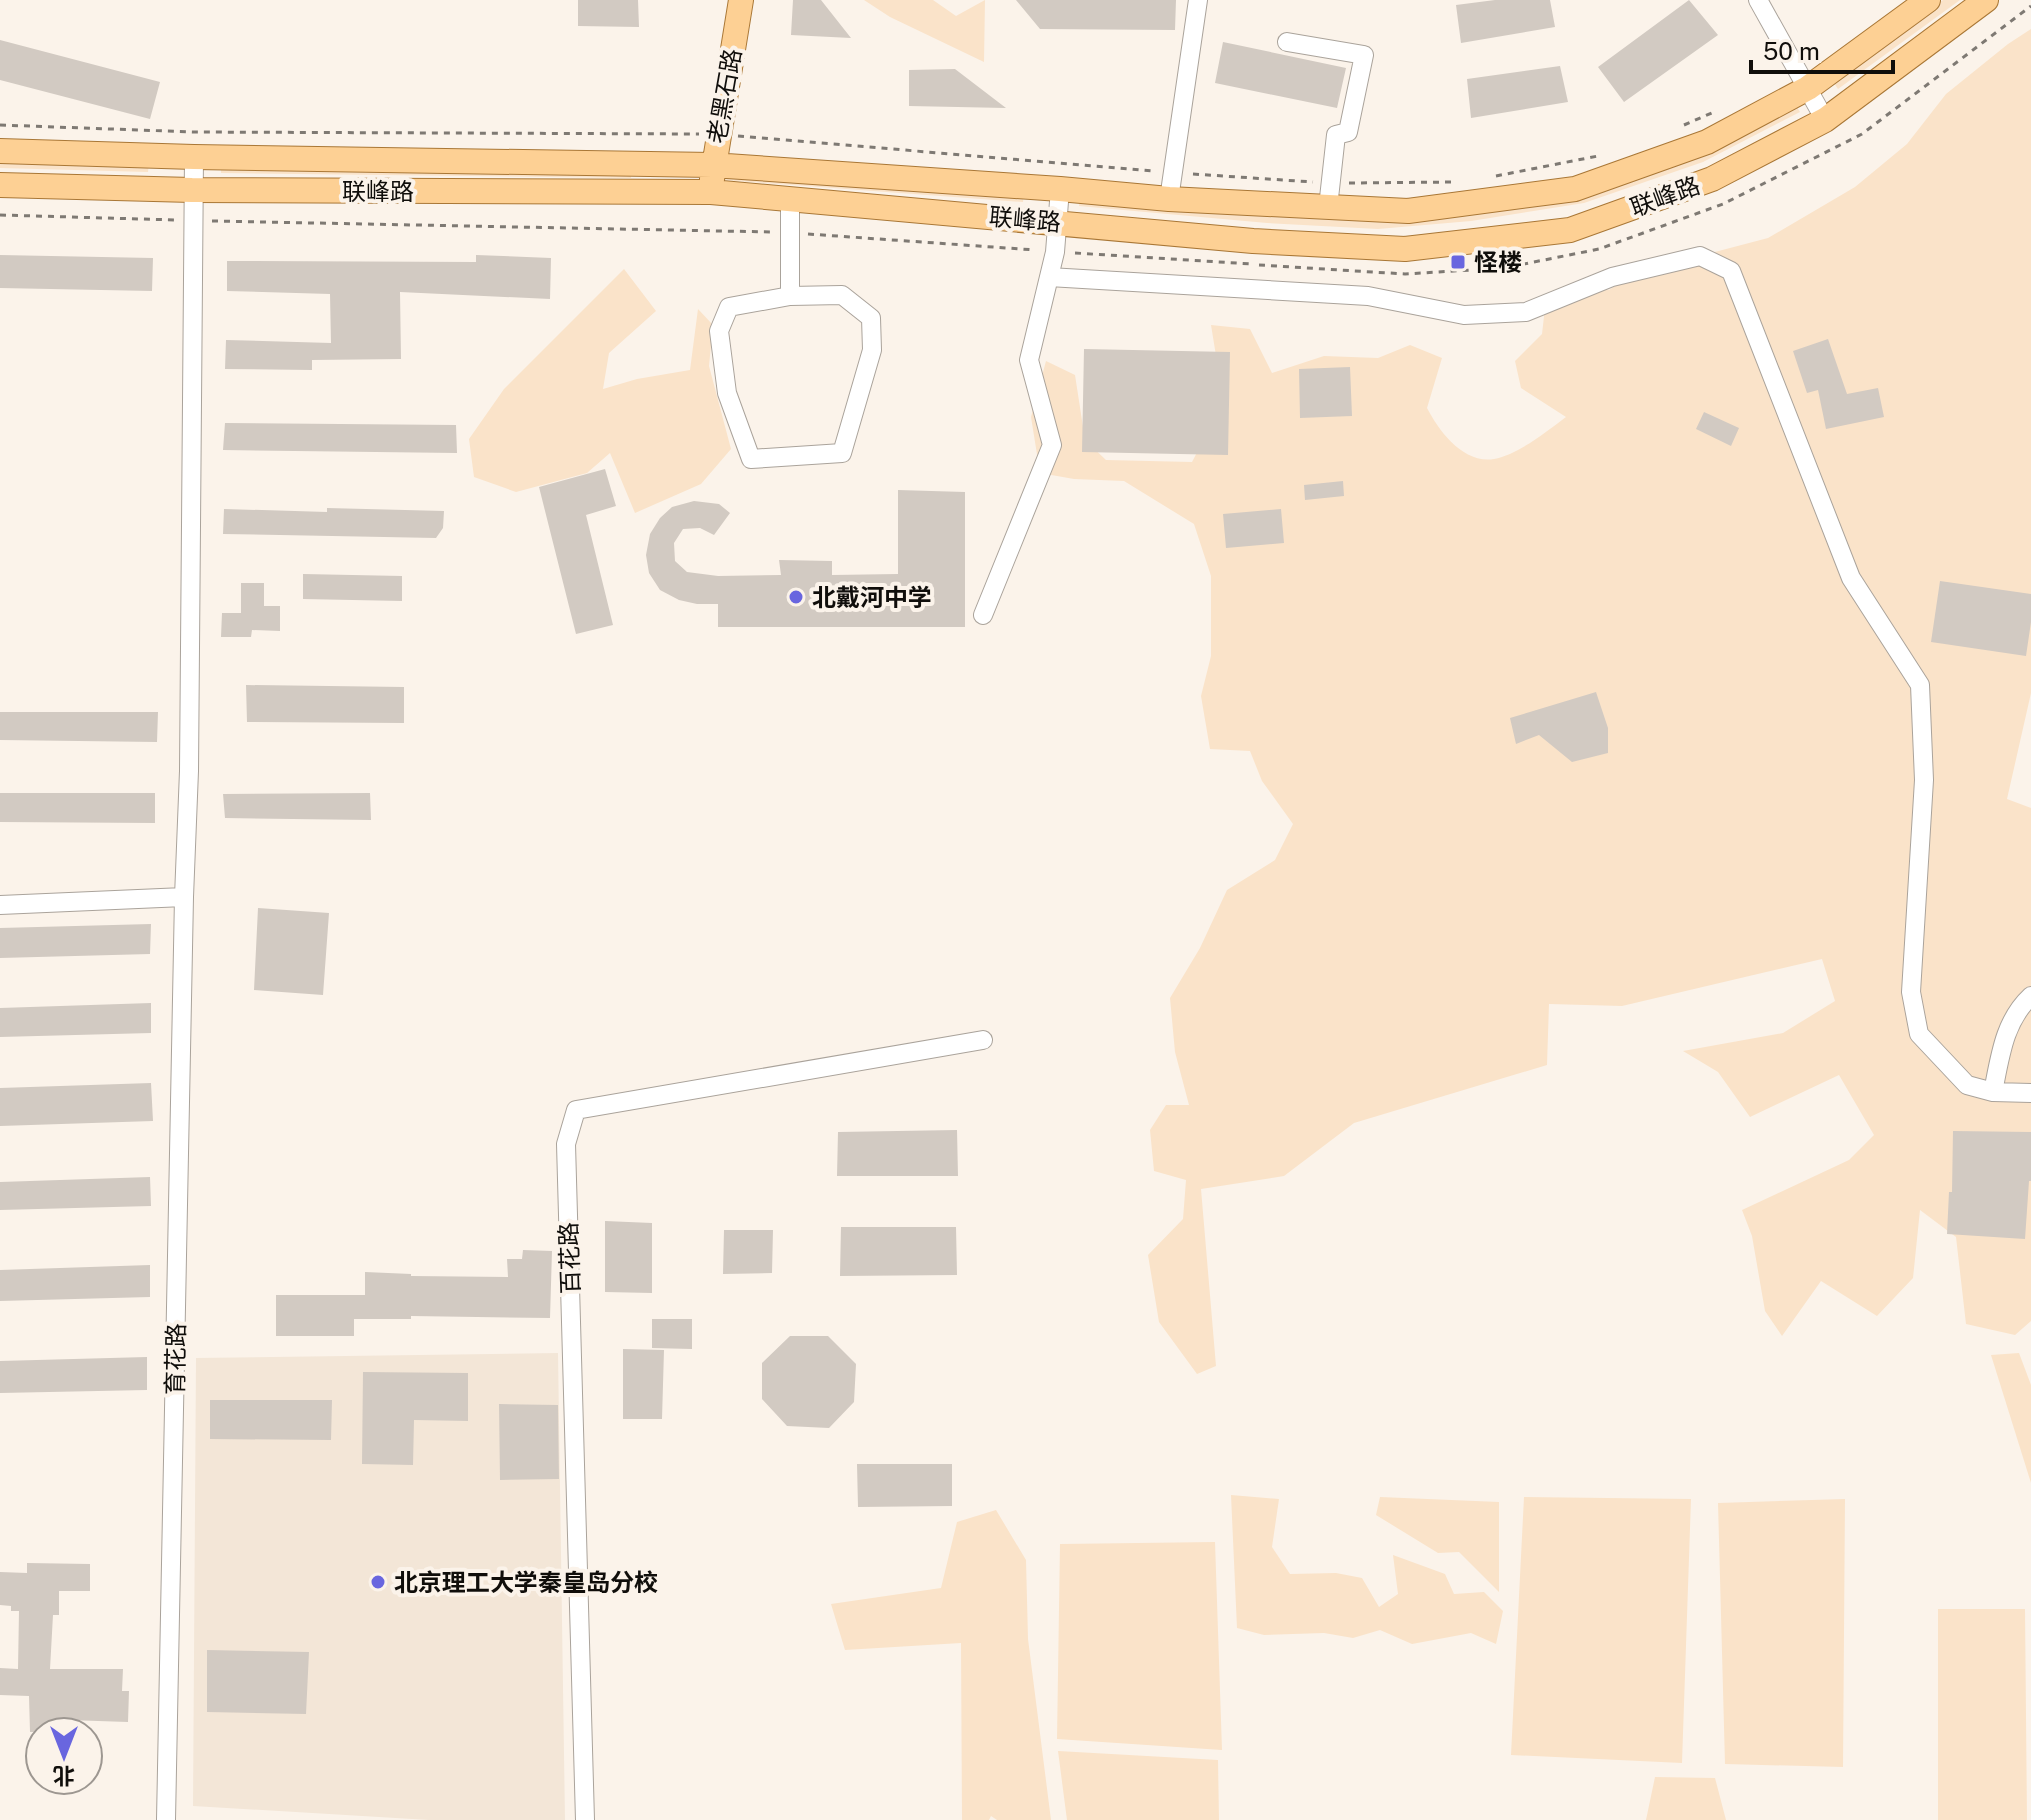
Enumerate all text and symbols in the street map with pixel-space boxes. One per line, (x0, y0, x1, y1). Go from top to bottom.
scale bar (1751, 24, 1893, 74)
text: 50 m (1763, 37, 1820, 65)
street label: 老黑石路 (702, 46, 746, 146)
street label: 联峰路 (1626, 171, 1704, 221)
street label: 联峰路 (342, 177, 414, 205)
street label: 联峰路 (988, 202, 1062, 236)
place label: 怪楼 (1474, 248, 1522, 276)
marker: 怪楼 (1449, 253, 1467, 271)
place label: 北戴河中学 (812, 583, 932, 611)
marker: 北戴河中学 (787, 588, 805, 606)
street label: 百花路 (554, 1222, 584, 1294)
street label: 育花路 (160, 1323, 190, 1395)
place label: 北京理工大学秦皇岛分校 (394, 1568, 658, 1596)
marker: 北京理工大学秦皇岛分校 (369, 1573, 387, 1591)
north arrow (24, 1716, 104, 1796)
text: 北 (53, 1763, 75, 1789)

